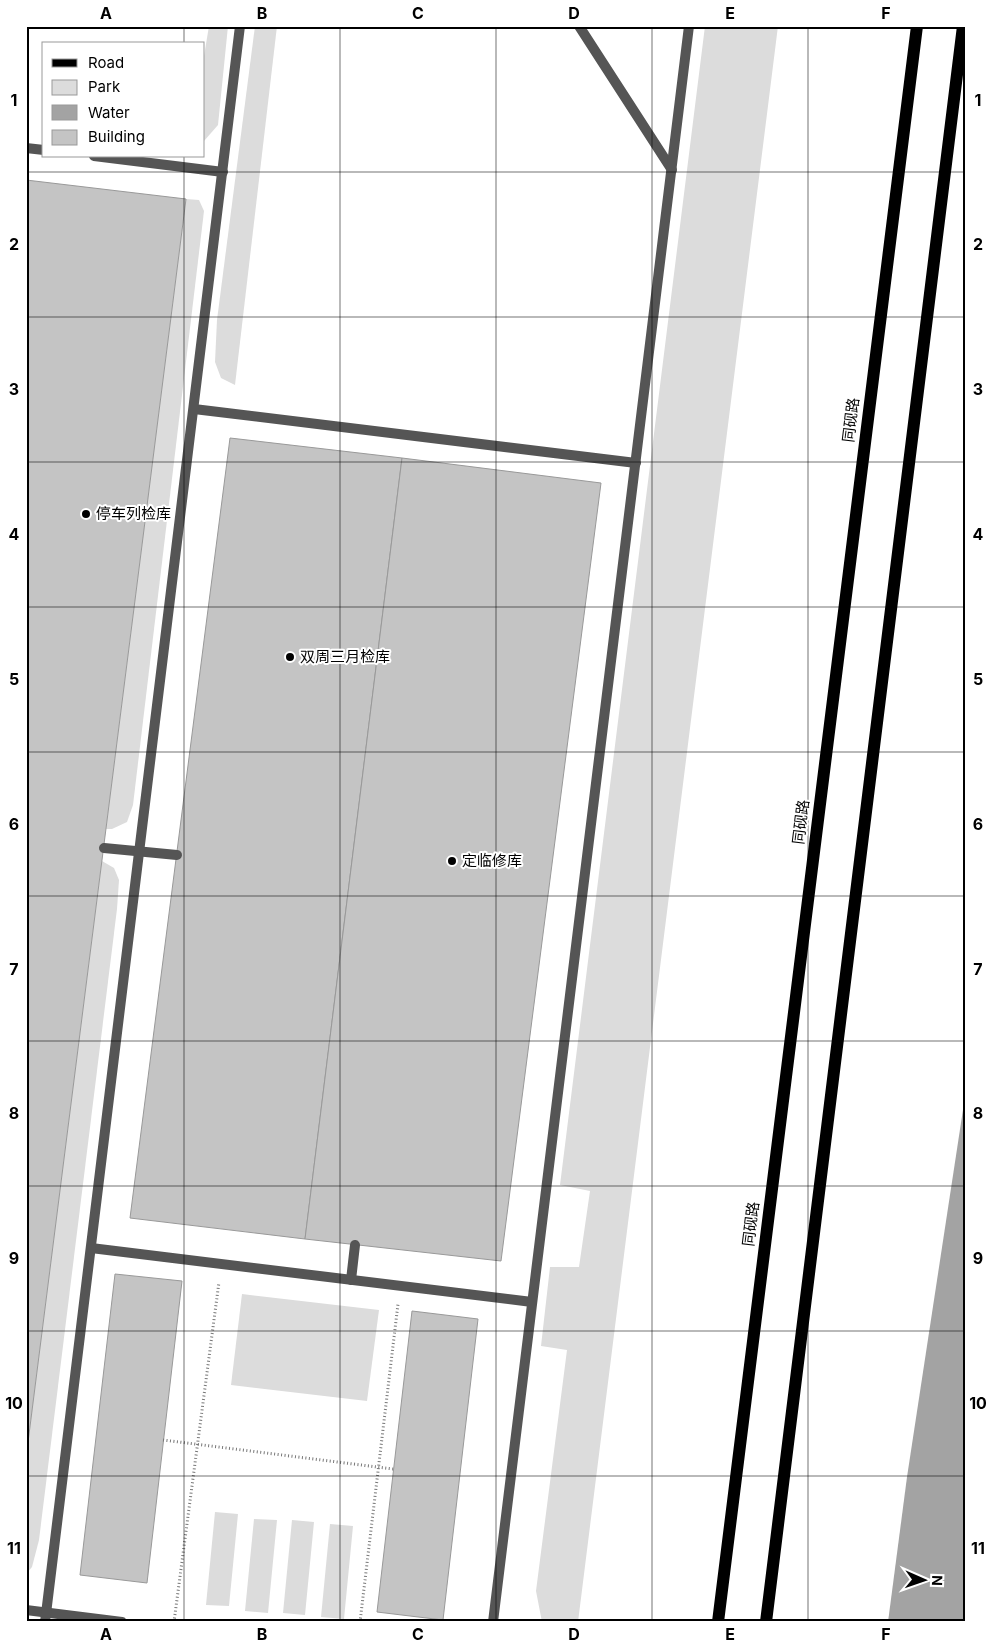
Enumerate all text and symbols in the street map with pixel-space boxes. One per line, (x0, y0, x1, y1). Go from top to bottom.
text: A (100, 3, 112, 23)
text: B (257, 3, 267, 23)
text: C (412, 3, 424, 23)
text: D (568, 3, 580, 23)
text: E (725, 3, 735, 23)
text: F (881, 3, 891, 23)
legend (42, 42, 205, 158)
text: Road (88, 53, 124, 72)
text: Park (88, 77, 121, 96)
text: 1 (11, 90, 17, 110)
text: 1 (975, 90, 981, 110)
text: Water (88, 103, 130, 122)
text: Building (88, 127, 145, 146)
text: 2 (9, 234, 19, 254)
text: 2 (973, 234, 983, 254)
text: 3 (9, 379, 19, 399)
text: 3 (973, 379, 983, 399)
street label: 同砚路 (838, 396, 863, 443)
place label: 停车列检库 (96, 504, 171, 523)
marker: 停车列检库 (80, 508, 92, 520)
text: 4 (9, 524, 20, 544)
text: 4 (973, 524, 984, 544)
place label: 双周三月检库 (300, 647, 390, 666)
marker: 双周三月检库 (284, 651, 296, 663)
text: 5 (9, 669, 19, 689)
text: 5 (973, 669, 983, 689)
street label: 同砚路 (788, 798, 813, 845)
text: 6 (9, 814, 19, 834)
text: 6 (973, 814, 983, 834)
place label: 定临修库 (462, 851, 522, 870)
marker: 定临修库 (446, 855, 458, 867)
text: 7 (9, 959, 19, 979)
text: 7 (973, 959, 983, 979)
text: 8 (9, 1103, 19, 1123)
text: 8 (973, 1103, 983, 1123)
street label: 同砚路 (738, 1200, 763, 1247)
text: 9 (9, 1248, 19, 1268)
text: 9 (973, 1248, 983, 1268)
text: 10 (5, 1393, 23, 1413)
text: 10 (969, 1393, 987, 1413)
text: 11 (7, 1538, 21, 1558)
text: 11 (971, 1538, 985, 1558)
north arrow (900, 1556, 950, 1606)
text: N (929, 1575, 946, 1586)
text: A (100, 1624, 112, 1644)
text: B (257, 1624, 267, 1644)
text: C (412, 1624, 424, 1644)
text: D (568, 1624, 580, 1644)
text: E (725, 1624, 735, 1644)
text: F (881, 1624, 891, 1644)

